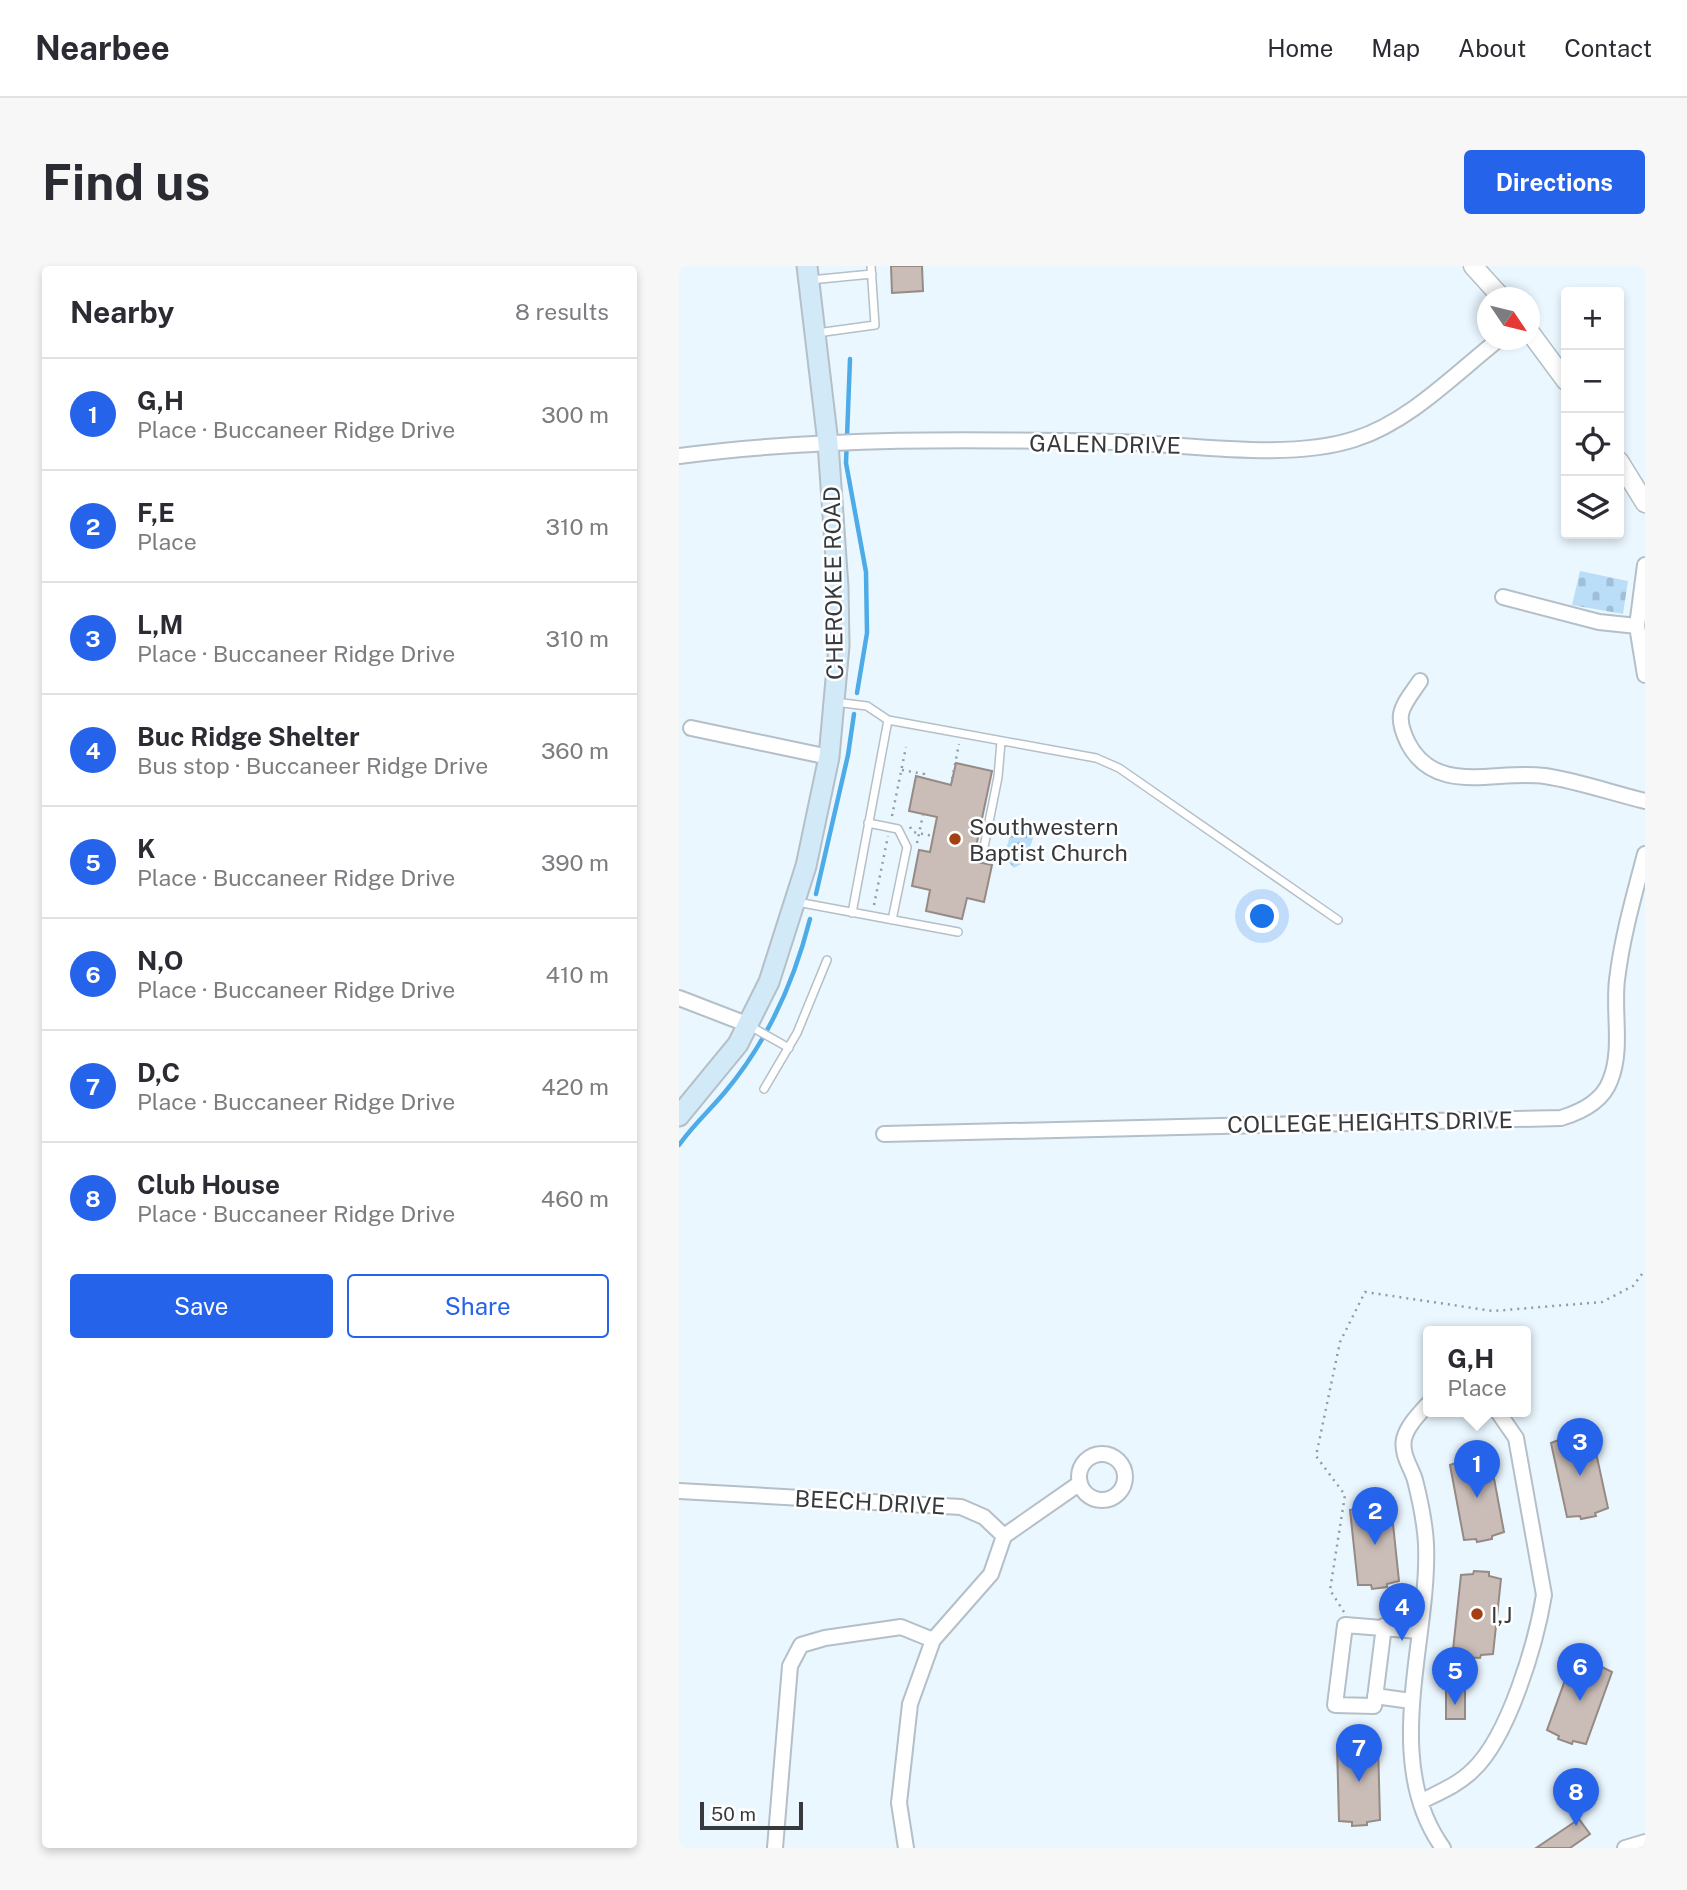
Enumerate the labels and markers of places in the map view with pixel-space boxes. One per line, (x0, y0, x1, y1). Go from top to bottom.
place label: Southwestern Baptist Church (969, 813, 1128, 866)
marker: Southwestern Baptist Church (947, 831, 963, 847)
pin: 3 (1557, 1418, 1603, 1476)
pin: 1 (1454, 1440, 1500, 1498)
pin: 2 (1352, 1487, 1398, 1545)
pin: 4 (1379, 1583, 1425, 1641)
place label: I,J (1491, 1601, 1513, 1628)
marker: I,J (1469, 1606, 1485, 1622)
pin: 6 (1557, 1643, 1603, 1701)
pin: 5 (1432, 1647, 1478, 1705)
pin: 7 (1336, 1724, 1382, 1782)
pin: 8 (1553, 1768, 1599, 1826)

